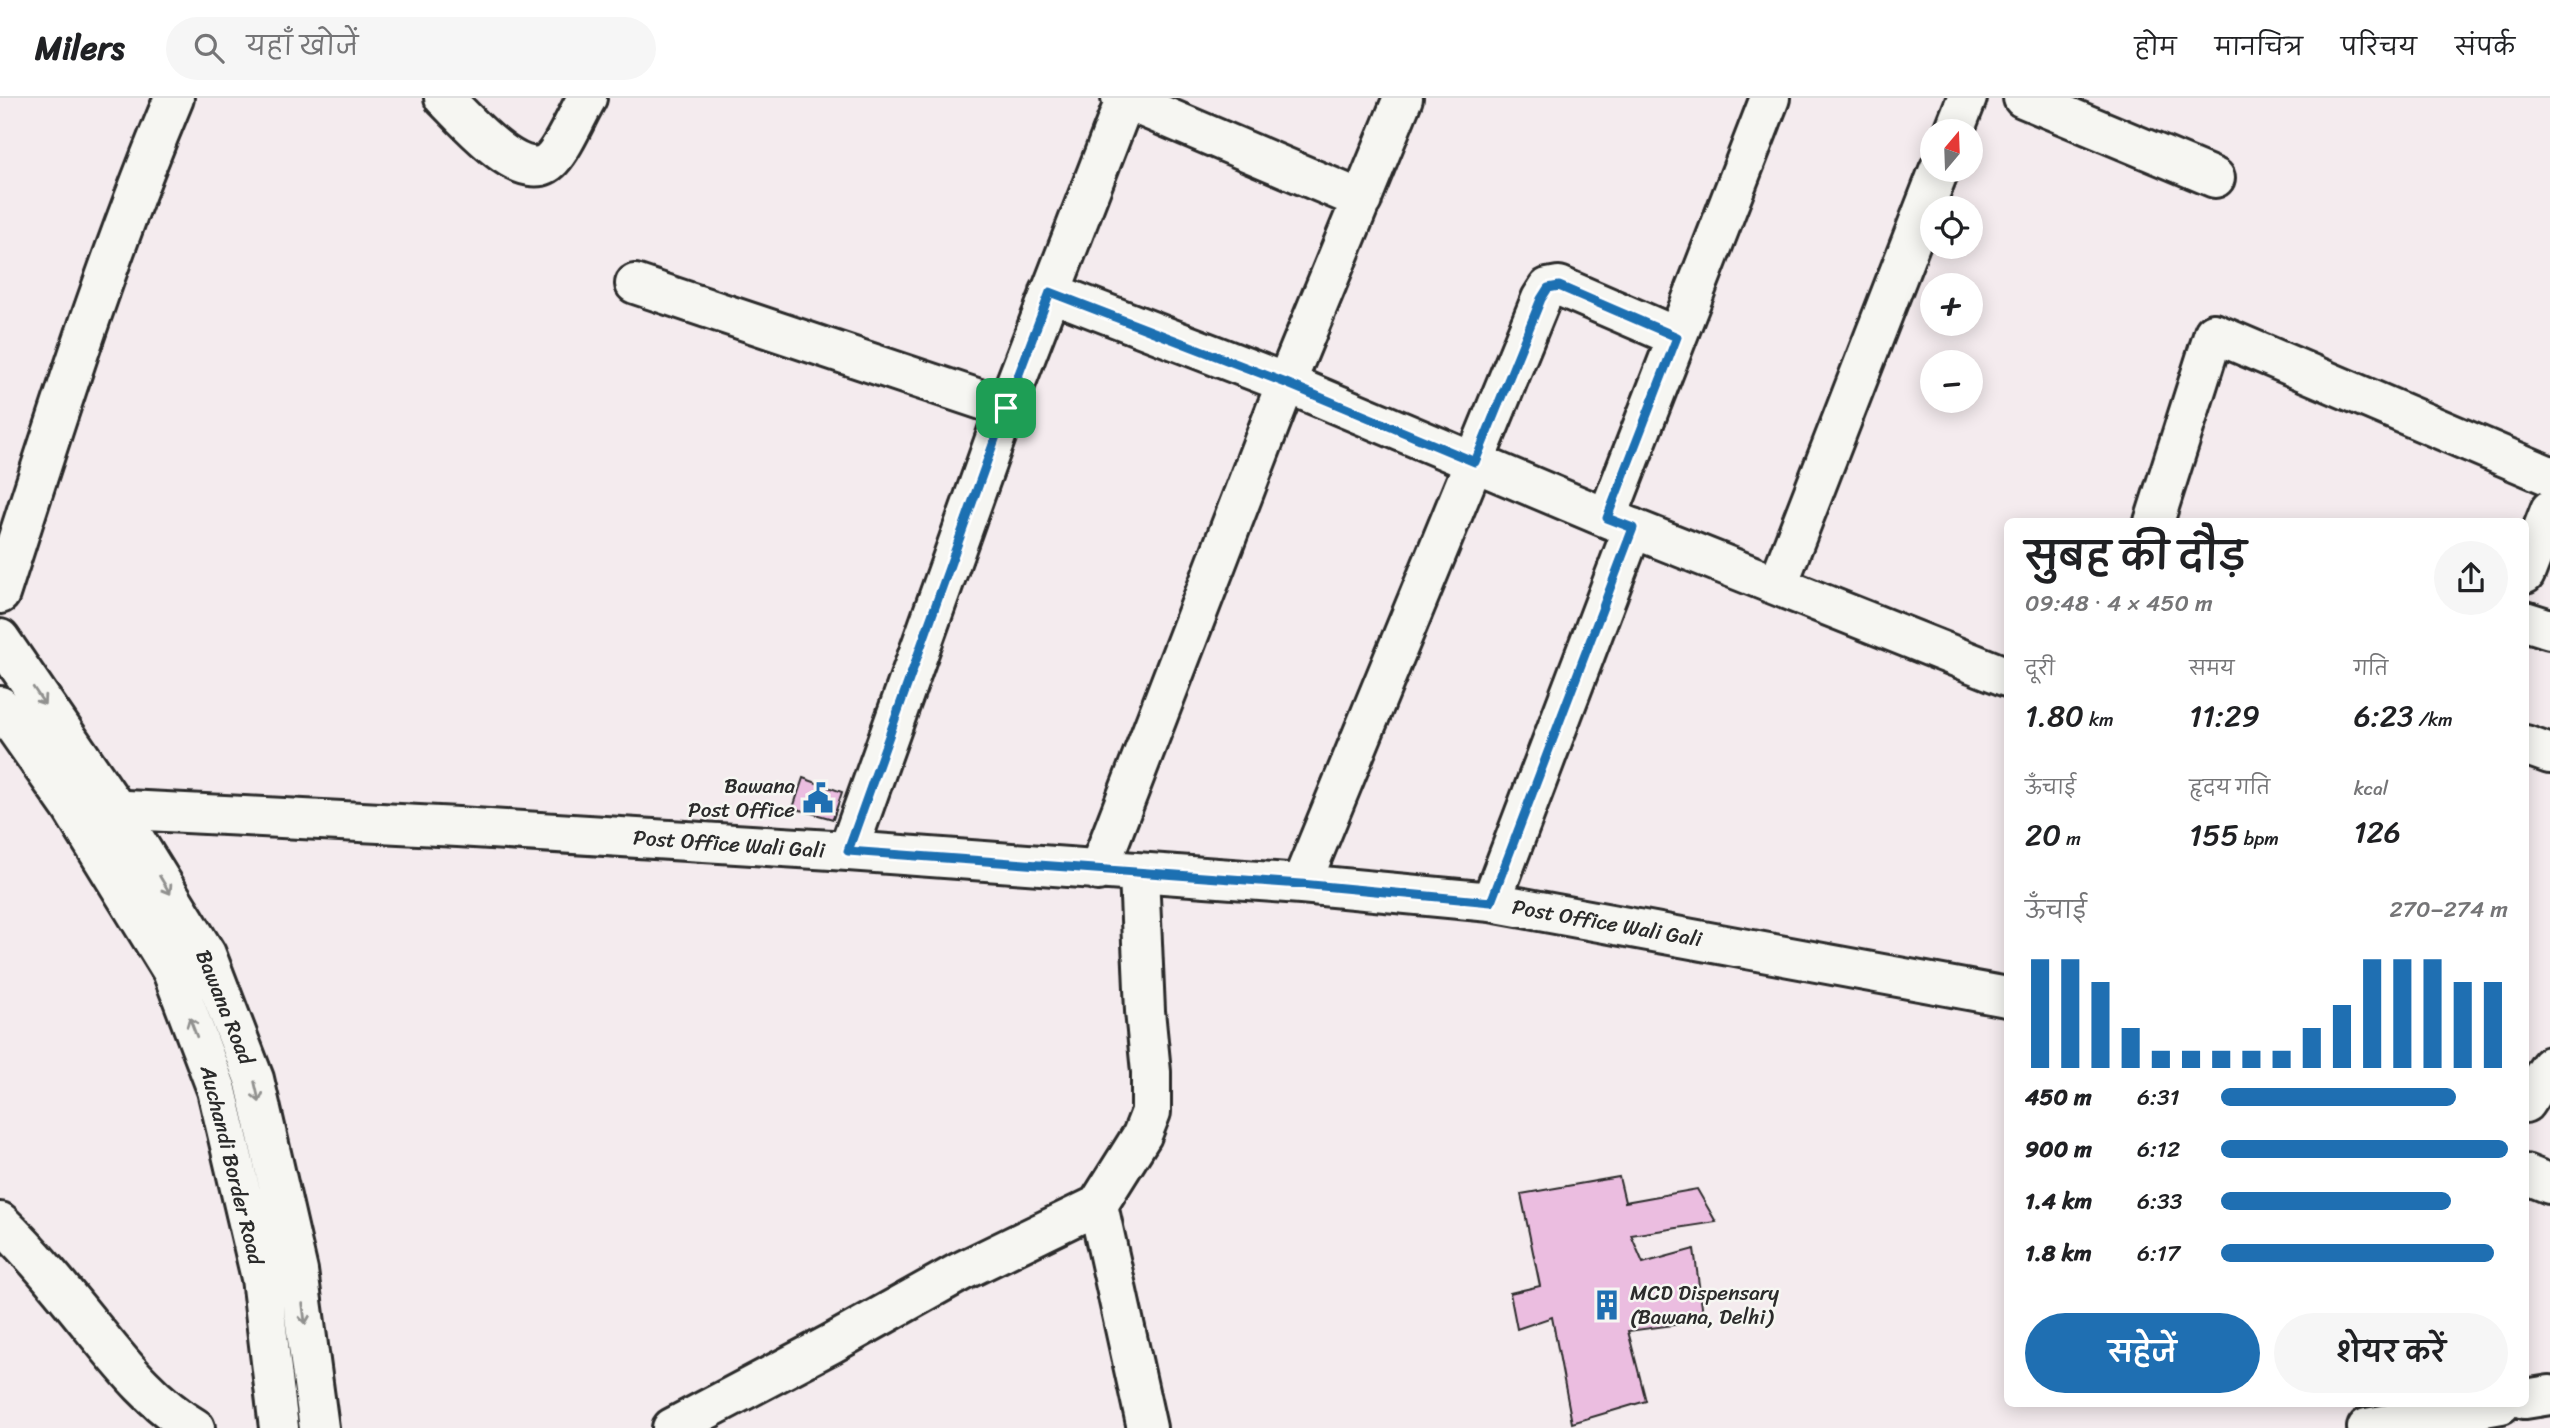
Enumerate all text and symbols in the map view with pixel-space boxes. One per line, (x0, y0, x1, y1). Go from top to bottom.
search box (166, 17, 656, 80)
text: Milers (35, 19, 124, 77)
text: यहाँ खोजें (246, 23, 358, 69)
text: होम (2134, 26, 2177, 68)
text: मानचित्र (2215, 26, 2303, 68)
text: परिचय (2341, 26, 2417, 68)
text: संपर्क (2455, 26, 2515, 68)
icon: search (190, 29, 228, 67)
north arrow (1920, 119, 1983, 182)
map controls (1920, 119, 1983, 413)
button: locate (1920, 196, 1983, 259)
button: + (1920, 273, 1983, 336)
button: − (1920, 350, 1983, 413)
pin (976, 378, 1036, 438)
icon: arrive (987, 389, 1025, 427)
text: सुबह की दौड़ (2025, 523, 2246, 590)
button: share (2434, 541, 2508, 615)
text: 09:48 · 4 × 450 m (2025, 583, 2213, 624)
text: दूरी (2025, 652, 2055, 685)
text: समय (2189, 652, 2235, 685)
text: गति (2354, 652, 2388, 685)
one-way arrow (32, 685, 46, 705)
text: 1.80 (2025, 689, 2084, 743)
text: 11:29 (2189, 689, 2260, 743)
text: 6:23 (2354, 689, 2414, 743)
text: km (2084, 703, 2114, 736)
text: /km (2414, 703, 2453, 736)
place label: Bawana Post Office (688, 767, 795, 829)
text: ऊँचाई (2025, 771, 2076, 804)
text: हृदय गति (2189, 771, 2270, 804)
text: kcal (2354, 772, 2388, 805)
public building icon: Bawana Post Office (801, 781, 835, 815)
text: 126 (2354, 805, 2401, 859)
text: 20 (2025, 808, 2061, 862)
text: 155 (2189, 808, 2239, 862)
street label: Post Office Wali Gali (632, 818, 827, 870)
text: m (2061, 822, 2081, 855)
text: bpm (2239, 822, 2279, 855)
one-way arrow (158, 874, 172, 894)
street label: Post Office Wali Gali (1509, 888, 1706, 959)
text: 270–274 m (2390, 889, 2508, 930)
text: ऊँचाई (2025, 890, 2087, 931)
street label: Bawana Road (185, 944, 266, 1072)
one-way arrow (186, 1017, 199, 1039)
street label: Auchandi Border Road (189, 1060, 276, 1270)
text: 450 m (2025, 1077, 2092, 1118)
text: 6:31 (2137, 1077, 2180, 1118)
one-way arrow (250, 1080, 264, 1103)
text: 900 m (2025, 1129, 2092, 1170)
text: 6:12 (2137, 1129, 2180, 1170)
text: 1.4 km (2025, 1181, 2092, 1222)
text: 6:33 (2137, 1181, 2182, 1222)
text: 1.8 km (2025, 1233, 2092, 1274)
text: 6:17 (2137, 1233, 2180, 1274)
place label: MCD Dispensary (Bawana, Delhi) (1630, 1274, 1779, 1336)
building icon: MCD Dispensary (Bawana, Delhi) (1590, 1288, 1624, 1322)
one-way arrow (297, 1302, 310, 1325)
button: सहेजें (2025, 1313, 2260, 1393)
button: शेयर करें (2274, 1313, 2508, 1393)

